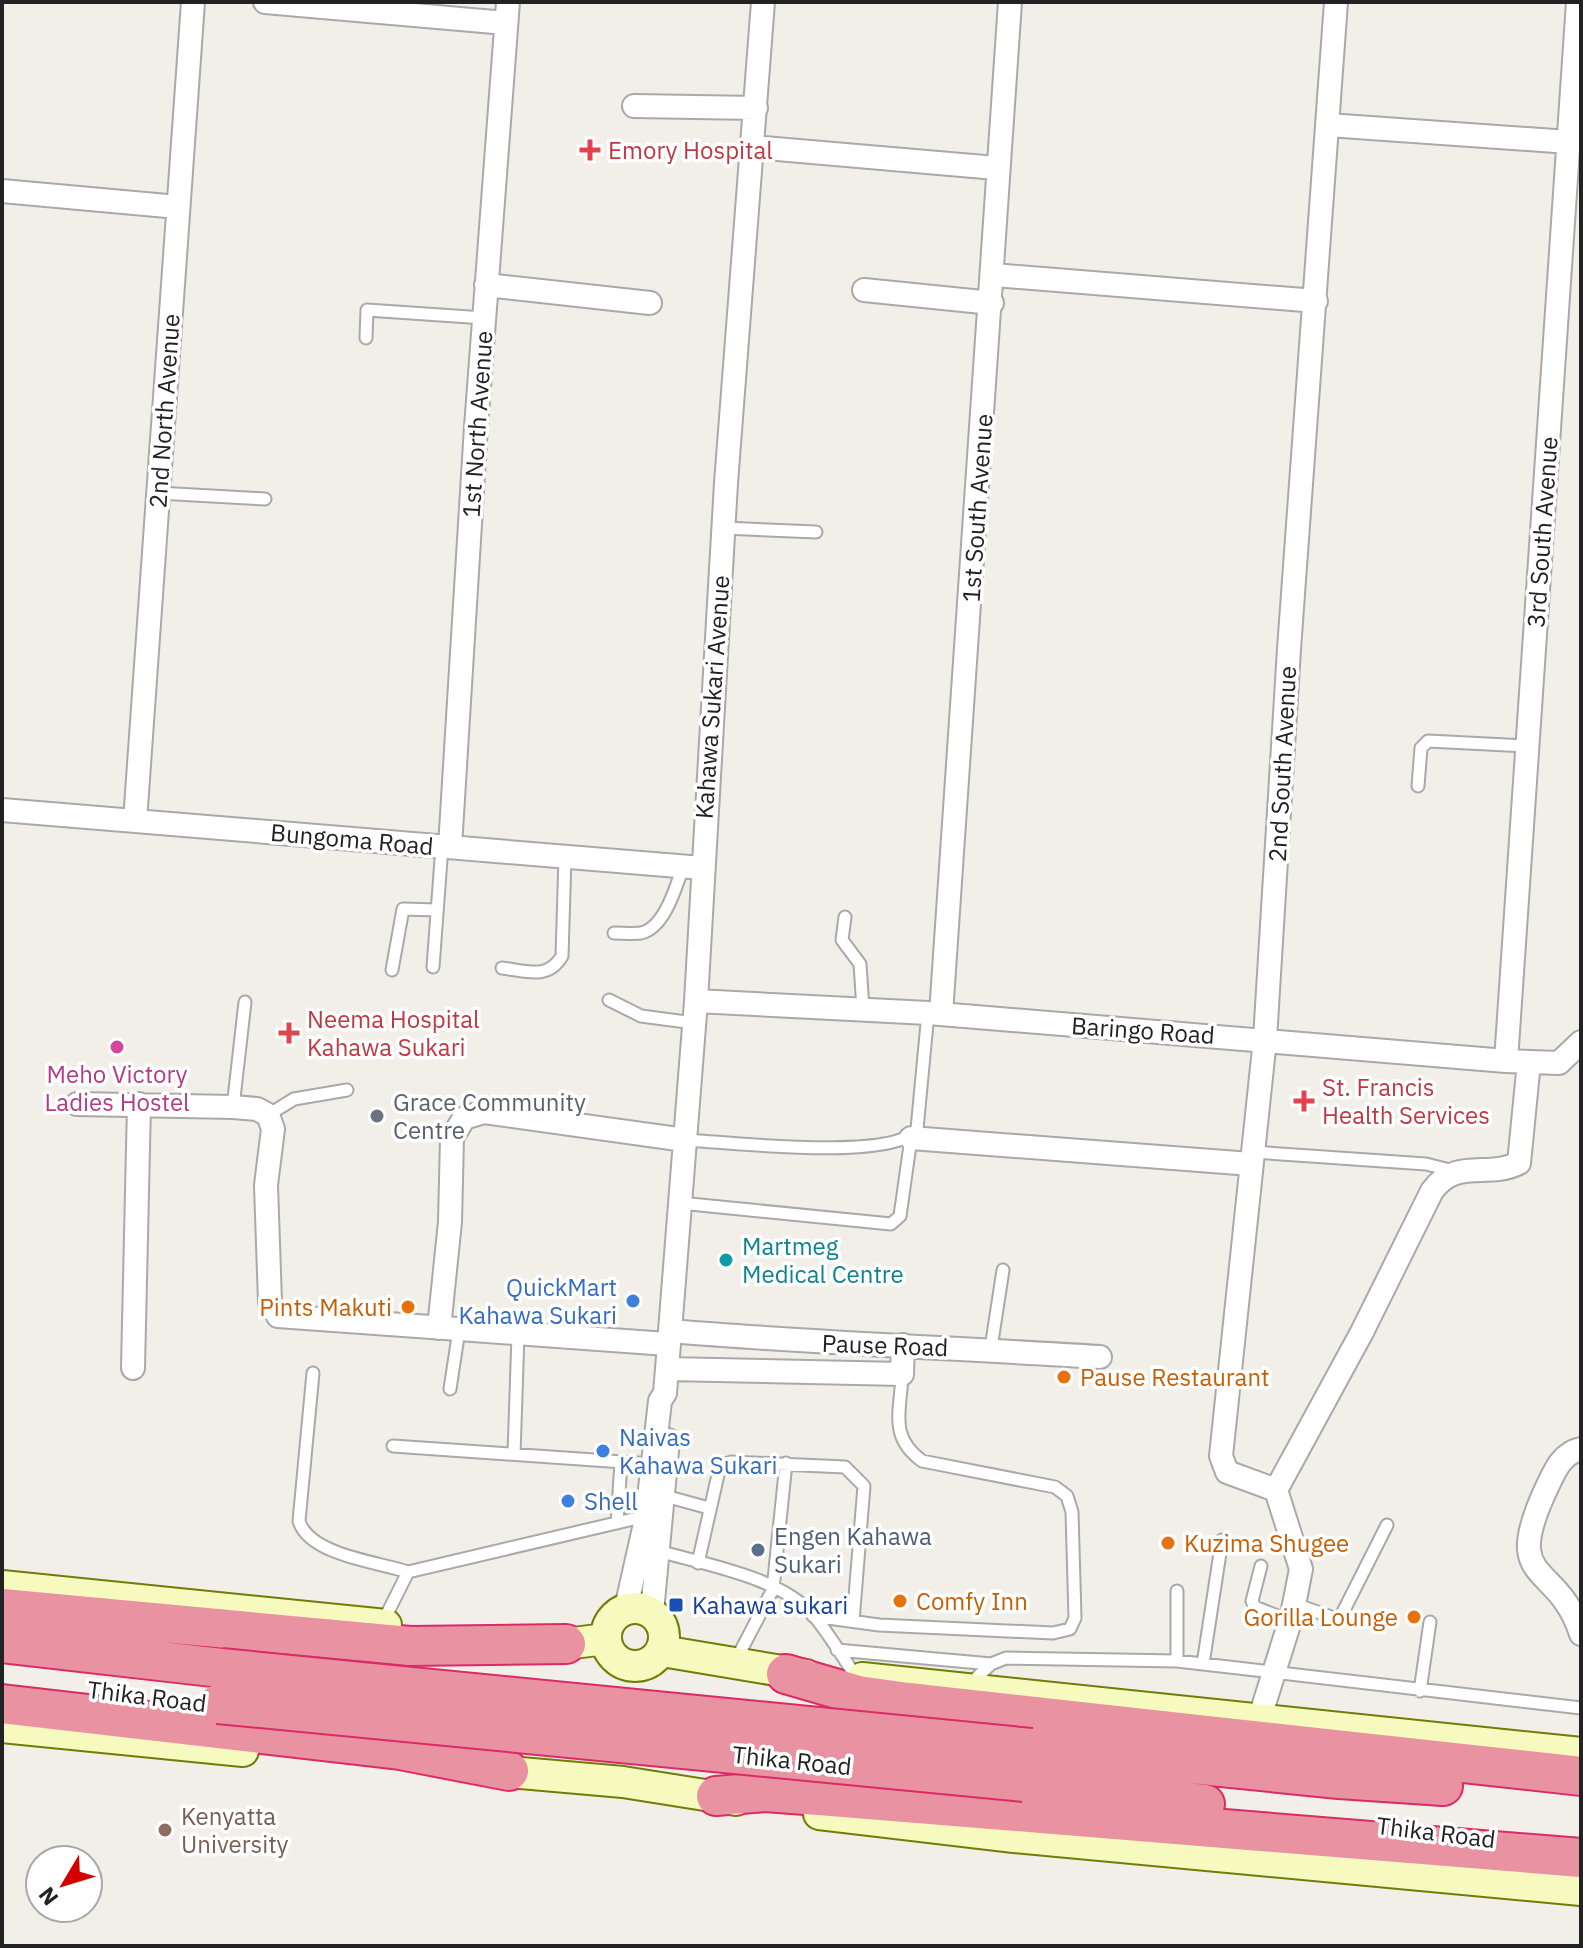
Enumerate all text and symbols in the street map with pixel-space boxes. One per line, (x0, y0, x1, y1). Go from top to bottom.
place label: Emory Hospital (608, 134, 773, 166)
marker: Emory Hospital (579, 139, 601, 161)
street label: 2nd North Avenue (141, 313, 187, 509)
street label: 1st North Avenue (455, 330, 499, 518)
street label: 1st South Avenue (954, 413, 1000, 603)
street label: 3rd South Avenue (1519, 435, 1565, 629)
street label: Kahawa Sukari Avenue (688, 574, 736, 820)
street label: 2nd South Avenue (1261, 665, 1303, 863)
street label: Bungoma Road (269, 816, 435, 862)
place label: Neema Hospital Kahawa Sukari (307, 1003, 480, 1063)
street label: Baringo Road (1070, 1009, 1216, 1051)
marker: Neema Hospital Kahawa Sukari (278, 1022, 300, 1044)
marker: Meho Victory Ladies Hostel (108, 1038, 126, 1056)
place label: Meho Victory Ladies Hostel (44, 1058, 190, 1118)
place label: St. Francis Health Services (1322, 1071, 1490, 1131)
place label: Grace Community Centre (393, 1086, 586, 1146)
marker: St. Francis Health Services (1293, 1090, 1315, 1112)
marker: Grace Community Centre (368, 1107, 386, 1125)
place label: Martmeg Medical Centre (742, 1230, 904, 1290)
marker: Martmeg Medical Centre (717, 1251, 735, 1269)
place label: QuickMart Kahawa Sukari (459, 1271, 617, 1331)
place label: Pints Makuti (259, 1291, 392, 1323)
marker: QuickMart Kahawa Sukari (624, 1292, 642, 1310)
marker: Pints Makuti (399, 1298, 417, 1316)
street label: Pause Road (821, 1327, 949, 1363)
place label: Pause Restaurant (1080, 1361, 1269, 1393)
marker: Pause Restaurant (1055, 1368, 1073, 1386)
place label: Naivas Kahawa Sukari (619, 1421, 777, 1481)
marker: Naivas Kahawa Sukari (594, 1442, 612, 1460)
place label: Shell (584, 1485, 638, 1517)
marker: Shell (559, 1492, 577, 1510)
place label: Engen Kahawa Sukari (774, 1520, 932, 1580)
place label: Kuzima Shugee (1184, 1527, 1349, 1559)
marker: Kuzima Shugee (1159, 1534, 1177, 1552)
marker: Engen Kahawa Sukari (749, 1541, 767, 1559)
place label: Comfy Inn (916, 1585, 1028, 1617)
place label: Kahawa sukari (692, 1589, 848, 1621)
marker: Comfy Inn (891, 1592, 909, 1610)
marker: Kahawa sukari (667, 1596, 685, 1614)
place label: Gorilla Lounge (1243, 1601, 1398, 1633)
marker: Gorilla Lounge (1405, 1608, 1423, 1626)
street label: Thika Road (86, 1673, 208, 1719)
street label: Thika Road (731, 1738, 853, 1782)
place label: Kenyatta University (181, 1800, 289, 1860)
street label: Thika Road (1375, 1809, 1497, 1855)
marker: Kenyatta University (156, 1821, 174, 1839)
north arrow (24, 1844, 104, 1924)
text: N (32, 1881, 64, 1912)

